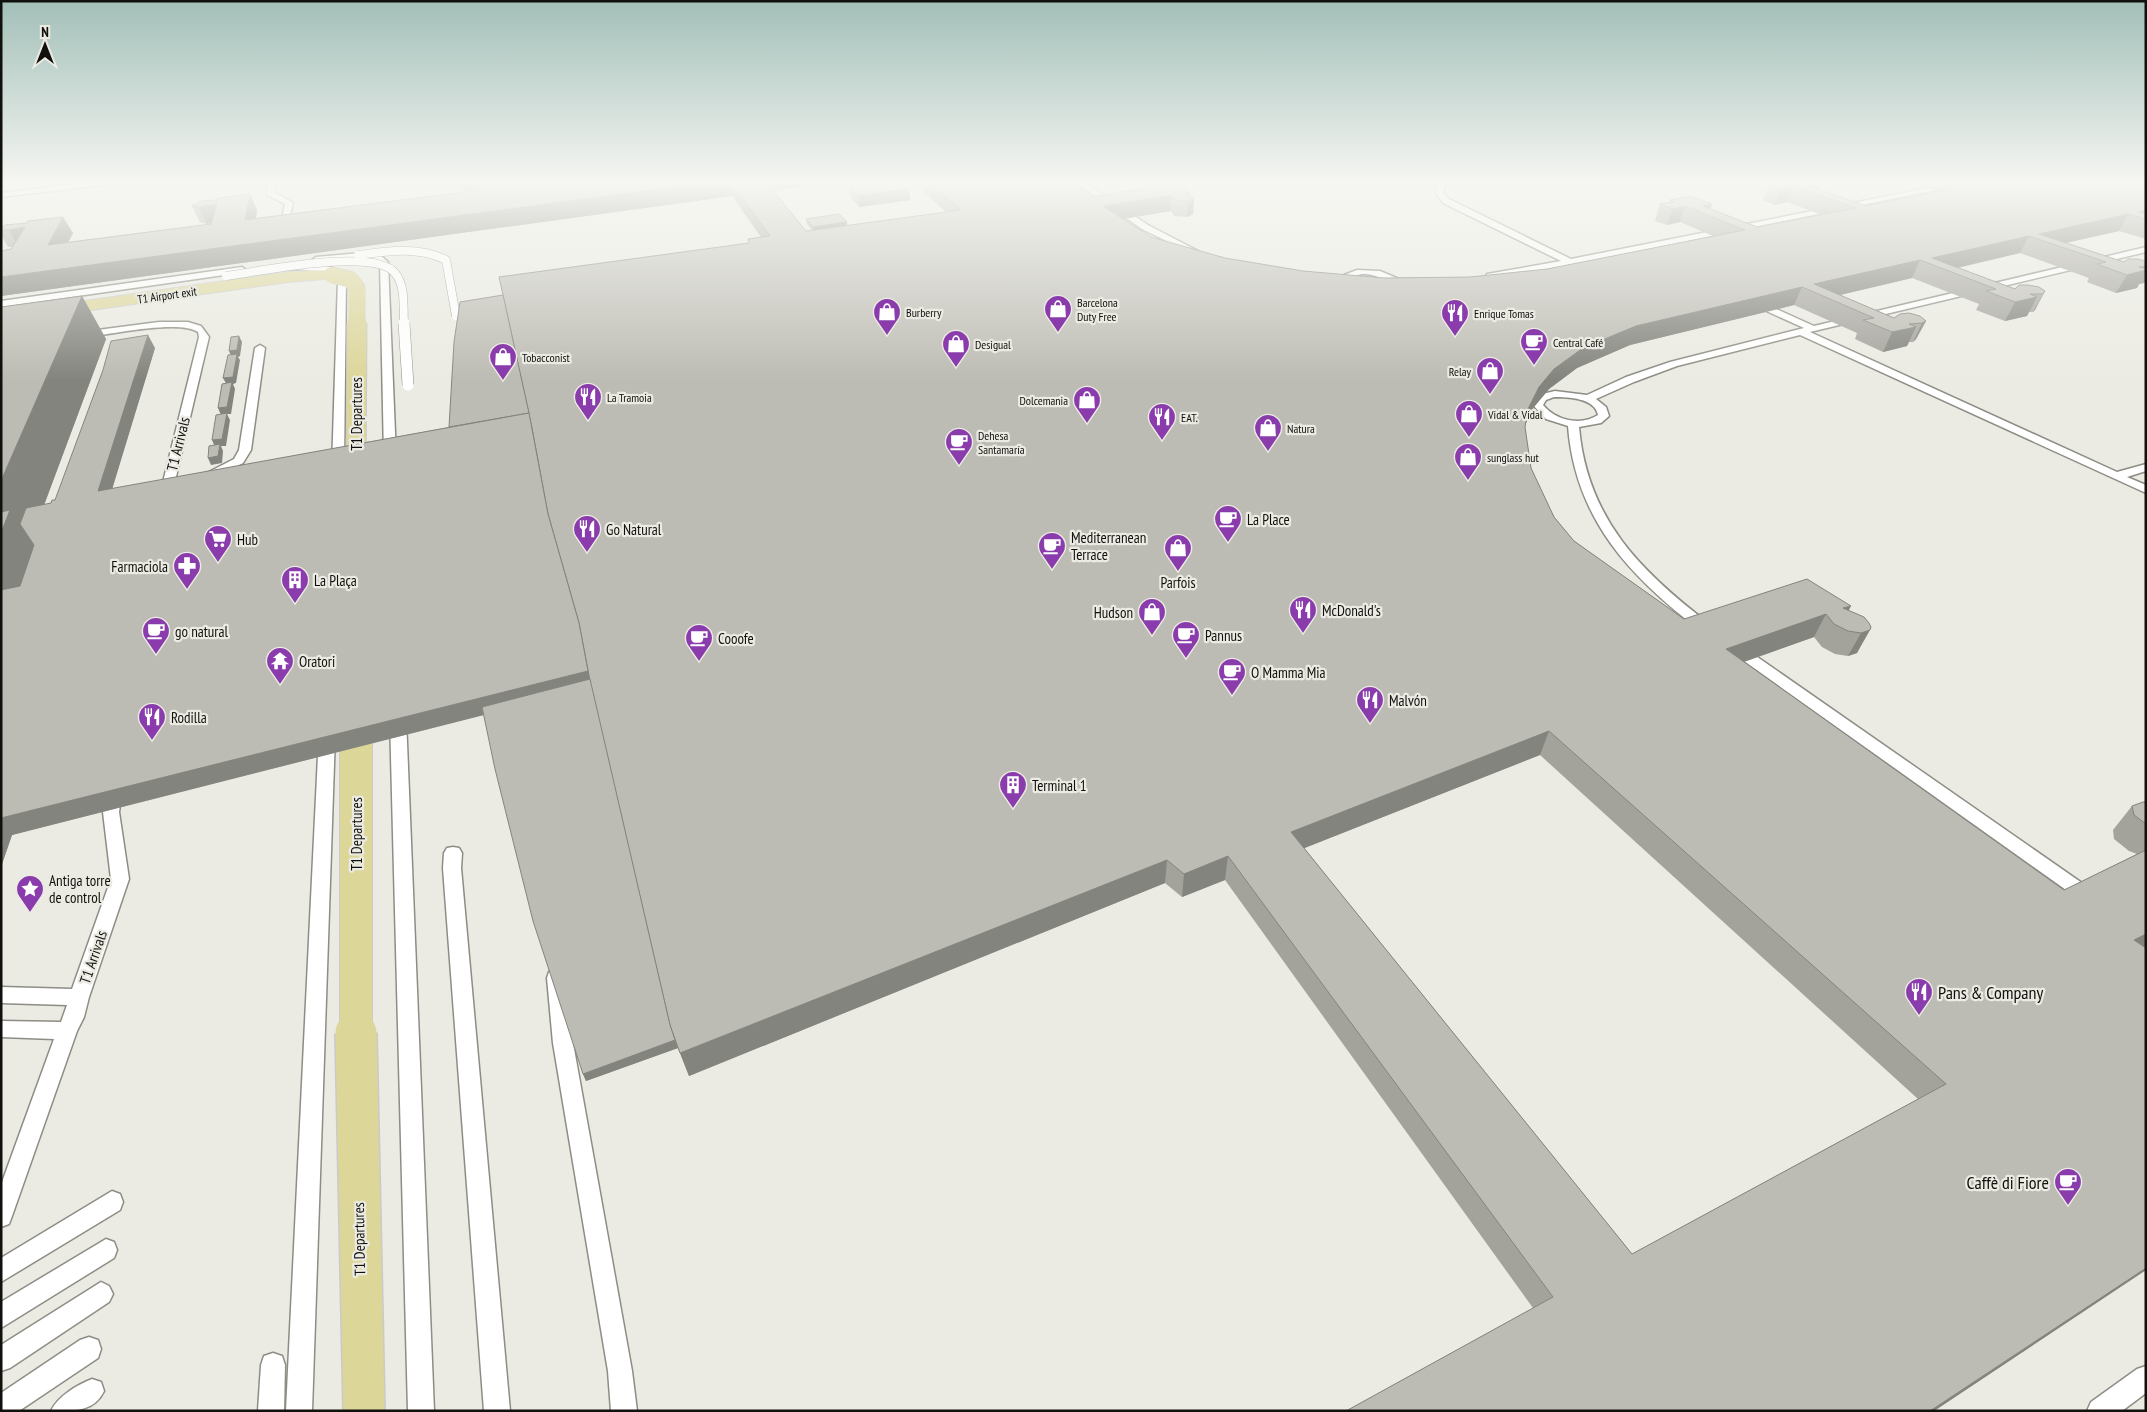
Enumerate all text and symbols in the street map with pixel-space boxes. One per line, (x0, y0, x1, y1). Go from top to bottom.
north arrow (20, 20, 70, 70)
text: N (41, 23, 49, 41)
street label: T1 Airport exit (136, 283, 198, 307)
shop icon: Barcelona Duty Free (1043, 294, 1073, 333)
place label: Barcelona Duty Free (1077, 295, 1118, 324)
shop icon: Burberry (872, 297, 902, 336)
restaurant icon: Enrique Tomas (1440, 298, 1470, 337)
place label: Burberry (906, 305, 942, 320)
place label: Enrique Tomas (1474, 306, 1534, 321)
cafe icon: Central Café (1519, 327, 1549, 366)
shop icon: Desigual (941, 329, 971, 368)
place label: Central Café (1553, 335, 1603, 350)
place label: Desigual (975, 337, 1011, 352)
shop icon: Tobacconist (488, 342, 518, 381)
place label: Tobacconist (522, 350, 571, 365)
shop icon: Relay (1475, 356, 1505, 395)
place label: Relay (1449, 364, 1471, 379)
street label: T1 Departures (347, 377, 366, 451)
restaurant icon: La Tramoia (573, 382, 603, 421)
shop icon: Dolcemania (1072, 385, 1102, 424)
place label: La Tramoia (607, 390, 652, 405)
place label: Dolcemania (1019, 393, 1068, 408)
shop icon: Vidal & Vidal (1454, 399, 1484, 438)
restaurant icon: EAT. (1147, 402, 1177, 441)
place label: Vidal & Vidal (1487, 407, 1543, 422)
place label: EAT. (1181, 410, 1198, 425)
shop icon: Natura (1253, 413, 1283, 452)
street label: T1 Arrivals (162, 415, 194, 473)
place label: Natura (1287, 421, 1315, 436)
cafe icon: Dehesa Santamaría (944, 427, 974, 466)
place label: Dehesa Santamaría (978, 428, 1025, 457)
shop icon: sunglass hut (1453, 442, 1483, 481)
place label: sunglass hut (1487, 450, 1539, 465)
cafe icon: La Place (1213, 504, 1243, 543)
place label: La Place (1247, 510, 1290, 529)
restaurant icon: Go Natural (572, 514, 602, 553)
place label: Go Natural (606, 520, 662, 539)
supermarket icon: Hub (203, 524, 233, 563)
place label: Mediterranean Terrace (1071, 528, 1146, 564)
place label: Hub (237, 530, 258, 549)
cafe icon: Mediterranean Terrace (1037, 531, 1067, 570)
shop icon: Parfois (1163, 533, 1193, 572)
pharmacy icon: Farmaciola (172, 551, 202, 590)
place label: Farmaciola (111, 557, 168, 576)
building icon: La Plaça (280, 565, 310, 604)
place label: La Plaça (314, 571, 357, 590)
place label: Parfois (1160, 573, 1196, 592)
restaurant icon: McDonald's (1288, 595, 1318, 634)
shop icon: Hudson (1137, 597, 1167, 636)
place label: McDonald's (1322, 601, 1381, 620)
place label: Hudson (1094, 603, 1133, 622)
cafe icon: go natural (141, 616, 171, 655)
cafe icon: Pannus (1171, 620, 1201, 659)
place label: go natural (175, 622, 228, 641)
cafe icon: Cooofe (684, 623, 714, 662)
place label: Pannus (1205, 626, 1242, 645)
place label: Cooofe (718, 629, 754, 648)
temple icon: Oratori (265, 646, 295, 685)
place label: Oratori (299, 652, 335, 671)
cafe icon: O Mamma Mia (1217, 657, 1247, 696)
place label: O Mamma Mia (1251, 663, 1326, 682)
restaurant icon: Malvón (1355, 685, 1385, 724)
place label: Malvón (1389, 691, 1427, 710)
restaurant icon: Rodilla (137, 702, 167, 741)
place label: Rodilla (171, 708, 207, 727)
building icon: Terminal 1 (998, 770, 1028, 809)
place label: Terminal 1 (1032, 776, 1087, 795)
street label: T1 Departures (347, 797, 366, 871)
place label: Antiga torre de control (49, 871, 111, 907)
place icon: Antiga torre de control (15, 874, 45, 913)
street label: T1 Arrivals (75, 928, 111, 986)
restaurant icon: Pans & Company (1904, 977, 1934, 1016)
place label: Pans & Company (1938, 981, 2043, 1004)
cafe icon: Caffè di Fiore (2053, 1167, 2083, 1206)
place label: Caffè di Fiore (1966, 1171, 2049, 1194)
street label: T1 Departures (349, 1202, 369, 1276)

